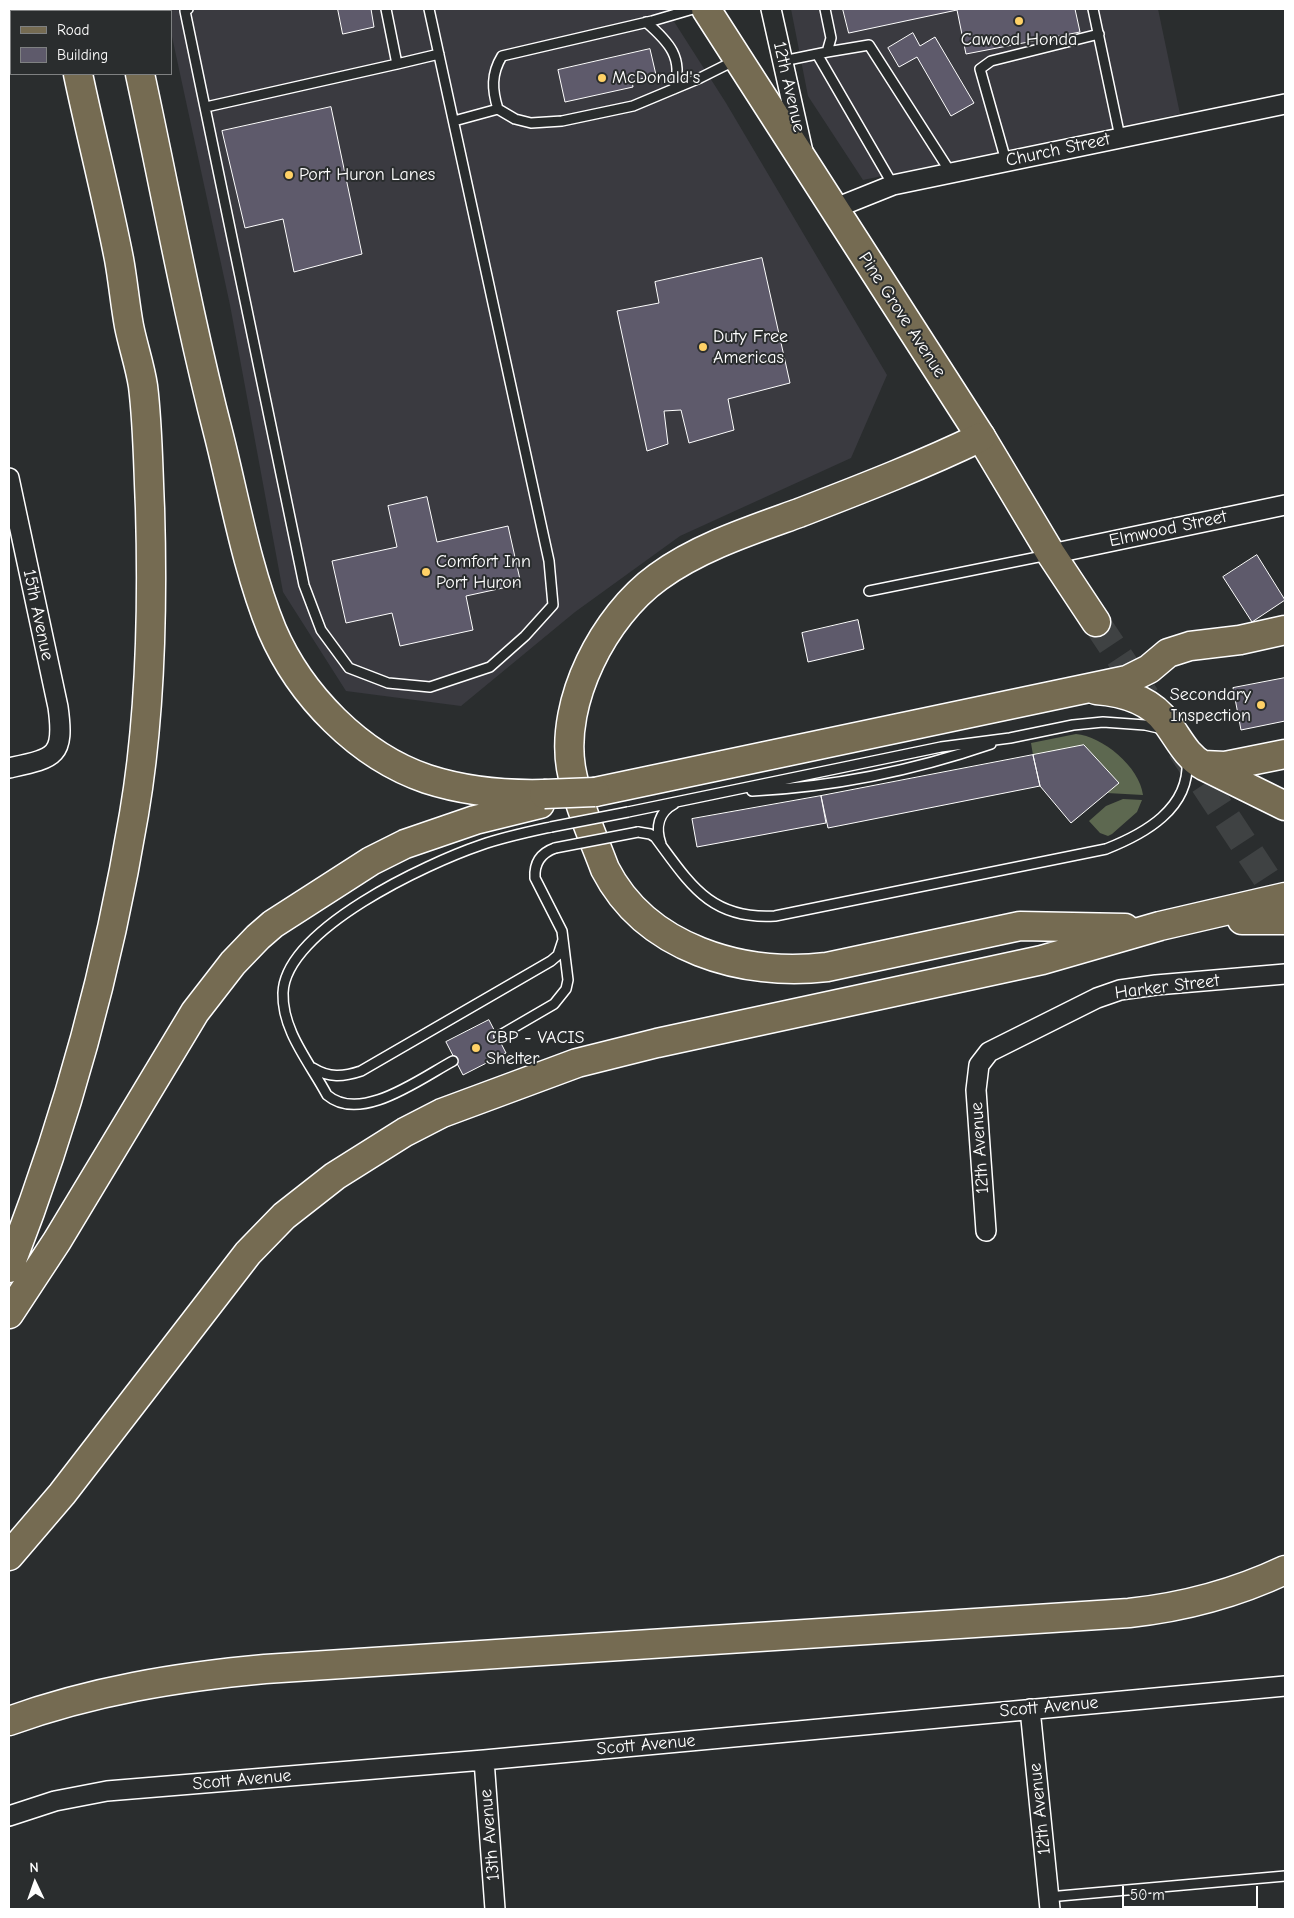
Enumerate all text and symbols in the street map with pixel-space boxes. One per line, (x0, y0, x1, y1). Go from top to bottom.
legend (10, 10, 172, 75)
marker: Cawood Honda (1013, 15, 1025, 27)
text: Road (57, 21, 89, 39)
place label: Cawood Honda (961, 29, 1077, 51)
street label: 12th Avenue (768, 40, 810, 134)
text: Building (57, 46, 108, 64)
place label: McDonald's (612, 67, 700, 89)
marker: McDonald's (596, 72, 608, 84)
street label: Church Street (1004, 128, 1112, 172)
place label: Port Huron Lanes (299, 164, 435, 186)
marker: Port Huron Lanes (283, 169, 295, 181)
street label: Pine Grove Avenue (853, 248, 951, 382)
place label: Duty Free Americas (713, 326, 788, 368)
marker: Duty Free Americas (697, 341, 709, 353)
street label: Elmwood Street (1107, 506, 1229, 552)
place label: Comfort Inn Port Huron (436, 551, 531, 594)
marker: Comfort Inn Port Huron (420, 566, 432, 578)
street label: 15th Avenue (18, 568, 58, 662)
place label: Secondary Inspection (1170, 684, 1251, 726)
marker: Secondary Inspection (1255, 699, 1267, 711)
street label: Harker Street (1114, 970, 1220, 1004)
place label: CBP - VACIS Shelter (486, 1027, 585, 1070)
marker: CBP - VACIS Shelter (470, 1042, 482, 1054)
street label: 12th Avenue (966, 1101, 994, 1195)
street label: Scott Avenue (999, 1692, 1099, 1722)
street label: Scott Avenue (596, 1730, 696, 1760)
street label: 12th Avenue (1024, 1762, 1056, 1856)
street label: Scott Avenue (192, 1765, 292, 1795)
street label: 13th Avenue (475, 1788, 505, 1882)
north arrow (10, 1858, 60, 1908)
text: N (29, 1859, 39, 1876)
scale bar (1124, 1876, 1260, 1908)
text: 50 m (1130, 1886, 1165, 1904)

